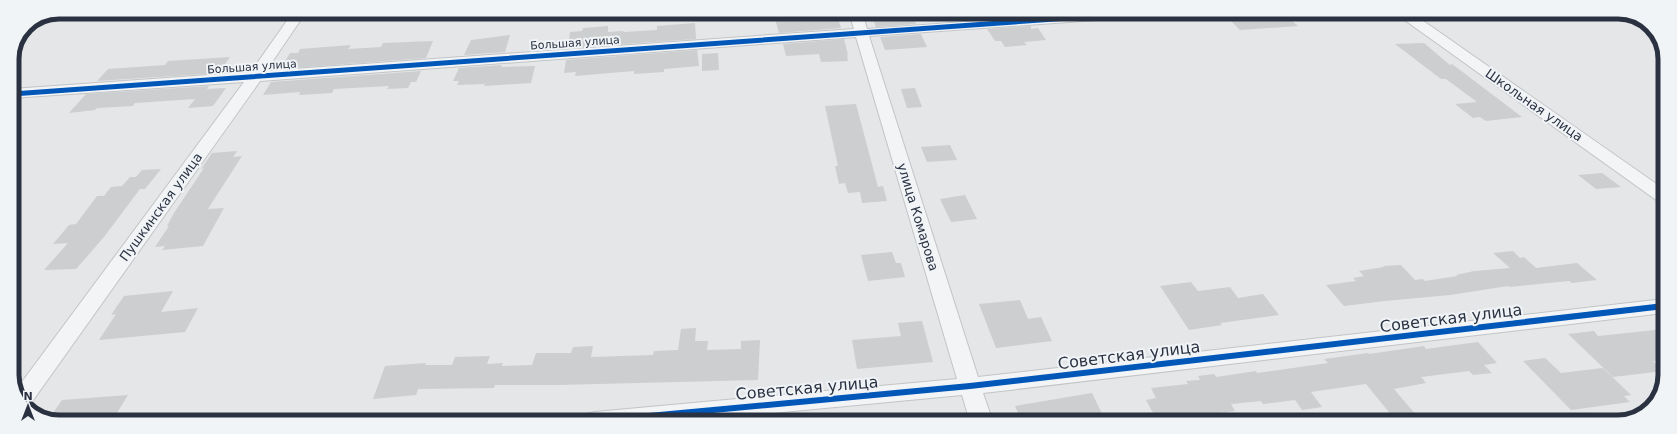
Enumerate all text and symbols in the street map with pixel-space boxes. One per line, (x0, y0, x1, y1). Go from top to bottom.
street label: Большая улица (530, 33, 620, 53)
street label: Большая улица (207, 57, 297, 77)
street label: Школьная улица (1482, 66, 1586, 144)
street label: Пушкинская улица (117, 150, 205, 264)
street label: улица Комарова (894, 161, 942, 273)
street label: Советская улица (1379, 300, 1523, 336)
street label: Советская улица (1057, 337, 1201, 373)
street label: Советская улица (735, 372, 879, 404)
north arrow (8, 386, 48, 426)
text: N (23, 390, 33, 403)

